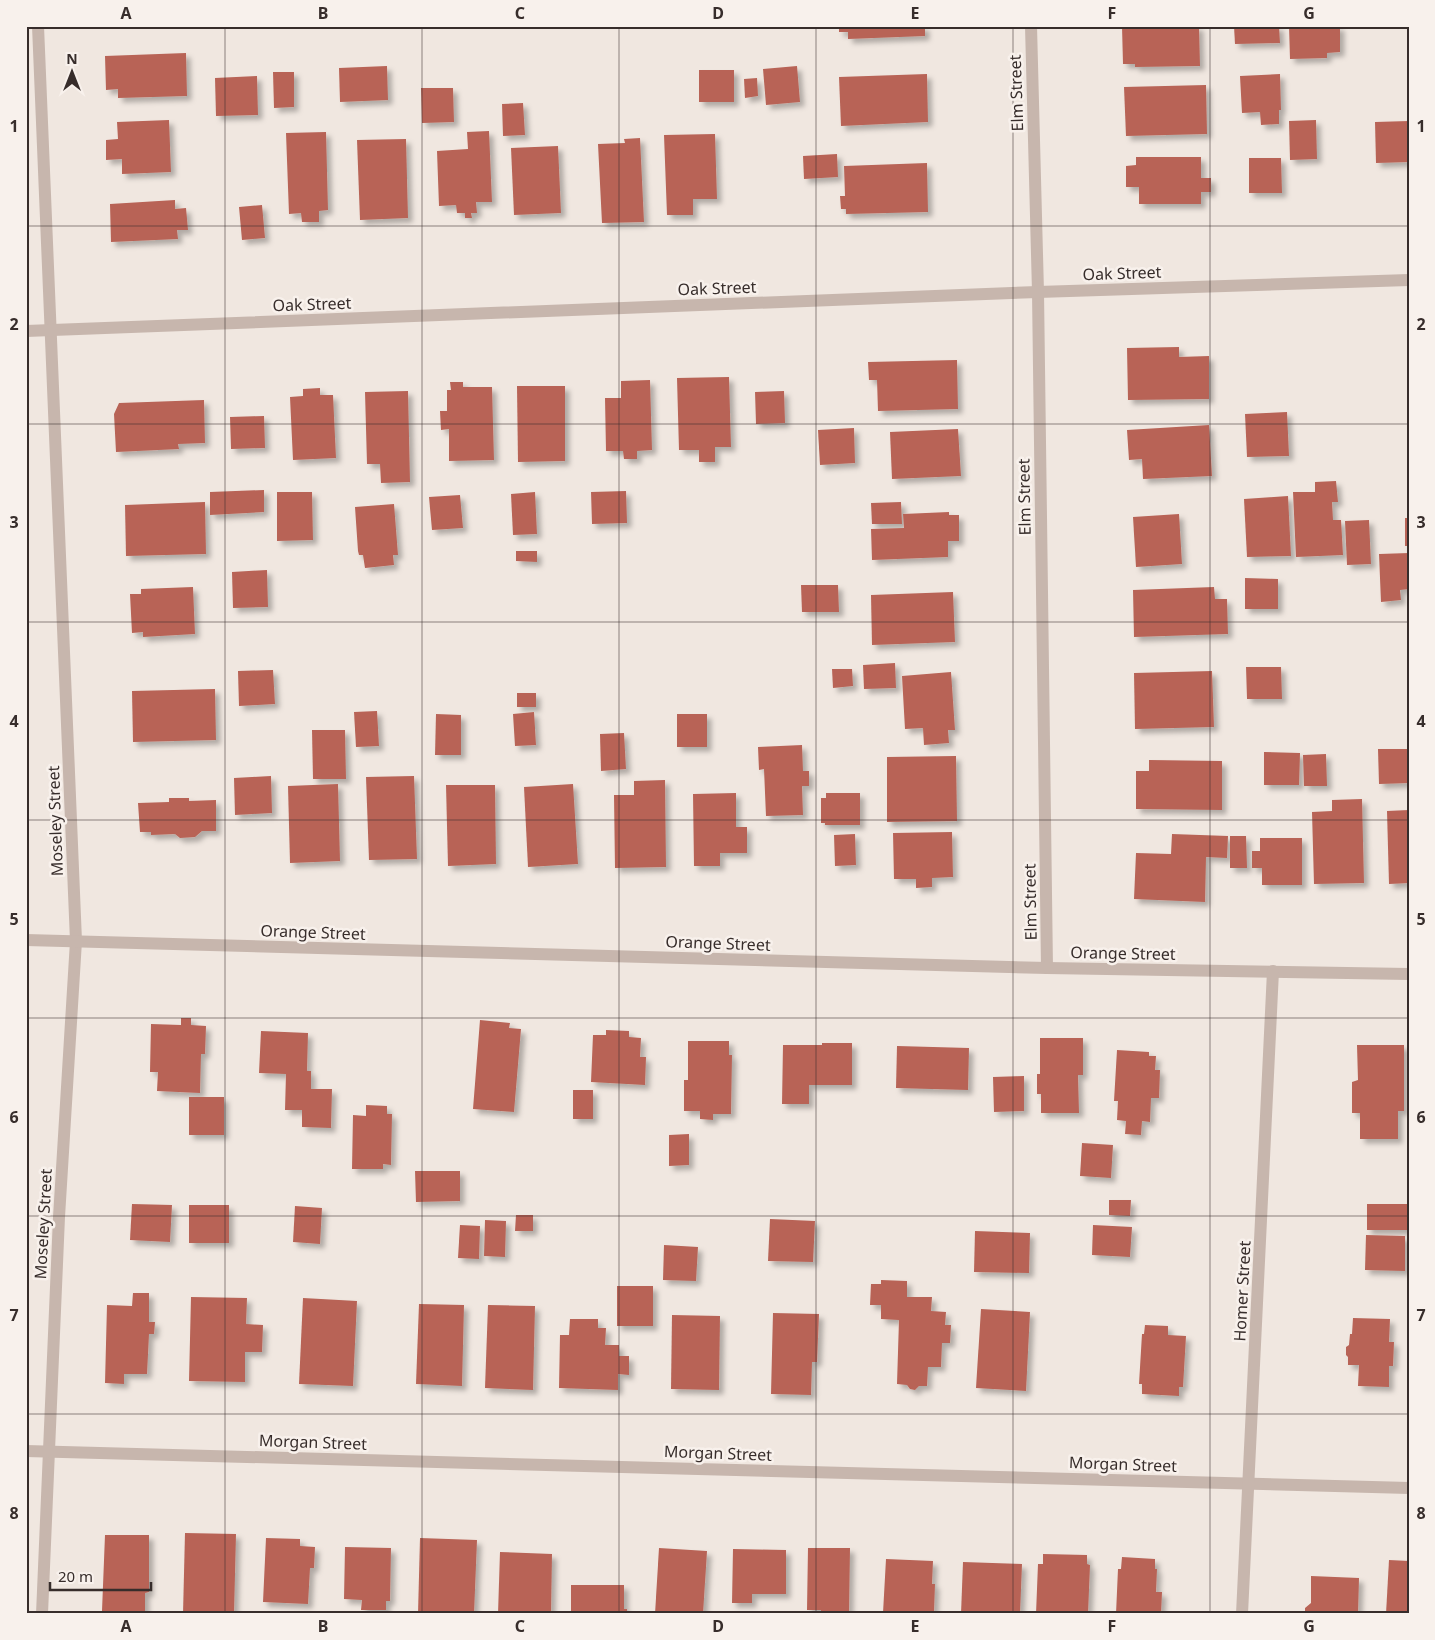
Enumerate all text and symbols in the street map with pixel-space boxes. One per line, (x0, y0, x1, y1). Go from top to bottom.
text: A (120, 2, 132, 24)
text: B (318, 2, 328, 24)
text: C (515, 2, 525, 24)
text: D (712, 2, 724, 24)
text: E (911, 2, 920, 24)
text: F (1108, 2, 1116, 24)
text: G (1303, 2, 1315, 24)
north arrow (48, 48, 98, 98)
text: N (66, 49, 78, 68)
street label: Elm Street (1004, 54, 1028, 132)
text: 1 (9, 115, 19, 137)
text: 1 (1416, 115, 1426, 137)
street label: Oak Street (1082, 261, 1162, 285)
street label: Oak Street (677, 276, 757, 300)
street label: Oak Street (272, 292, 352, 316)
text: 2 (9, 313, 19, 335)
text: 2 (1416, 313, 1426, 335)
street label: Elm Street (1012, 458, 1036, 536)
text: 3 (9, 511, 19, 533)
text: 3 (1416, 511, 1426, 533)
text: 4 (9, 710, 19, 732)
text: 4 (1416, 710, 1426, 732)
street label: Moseley Street (42, 765, 68, 877)
street label: Elm Street (1018, 863, 1042, 941)
text: 5 (9, 908, 19, 930)
text: 5 (1416, 908, 1426, 930)
street label: Orange Street (260, 919, 366, 945)
street label: Orange Street (665, 930, 771, 956)
street label: Orange Street (1070, 941, 1176, 965)
text: 6 (9, 1106, 19, 1128)
text: 6 (1416, 1106, 1426, 1128)
street label: Moseley Street (29, 1168, 57, 1280)
street label: Homer Street (1228, 1240, 1256, 1342)
text: 7 (9, 1304, 19, 1326)
text: 7 (1416, 1304, 1426, 1326)
street label: Morgan Street (259, 1429, 368, 1455)
street label: Morgan Street (664, 1440, 773, 1466)
street label: Morgan Street (1069, 1451, 1178, 1477)
text: 8 (9, 1502, 19, 1524)
text: 8 (1416, 1502, 1426, 1524)
scale bar (50, 1560, 151, 1592)
text: 20 m (58, 1566, 93, 1586)
text: A (120, 1615, 132, 1637)
text: B (318, 1615, 328, 1637)
text: C (515, 1615, 525, 1637)
text: D (712, 1615, 724, 1637)
text: E (911, 1615, 920, 1637)
text: F (1108, 1615, 1116, 1637)
text: G (1303, 1615, 1315, 1637)

